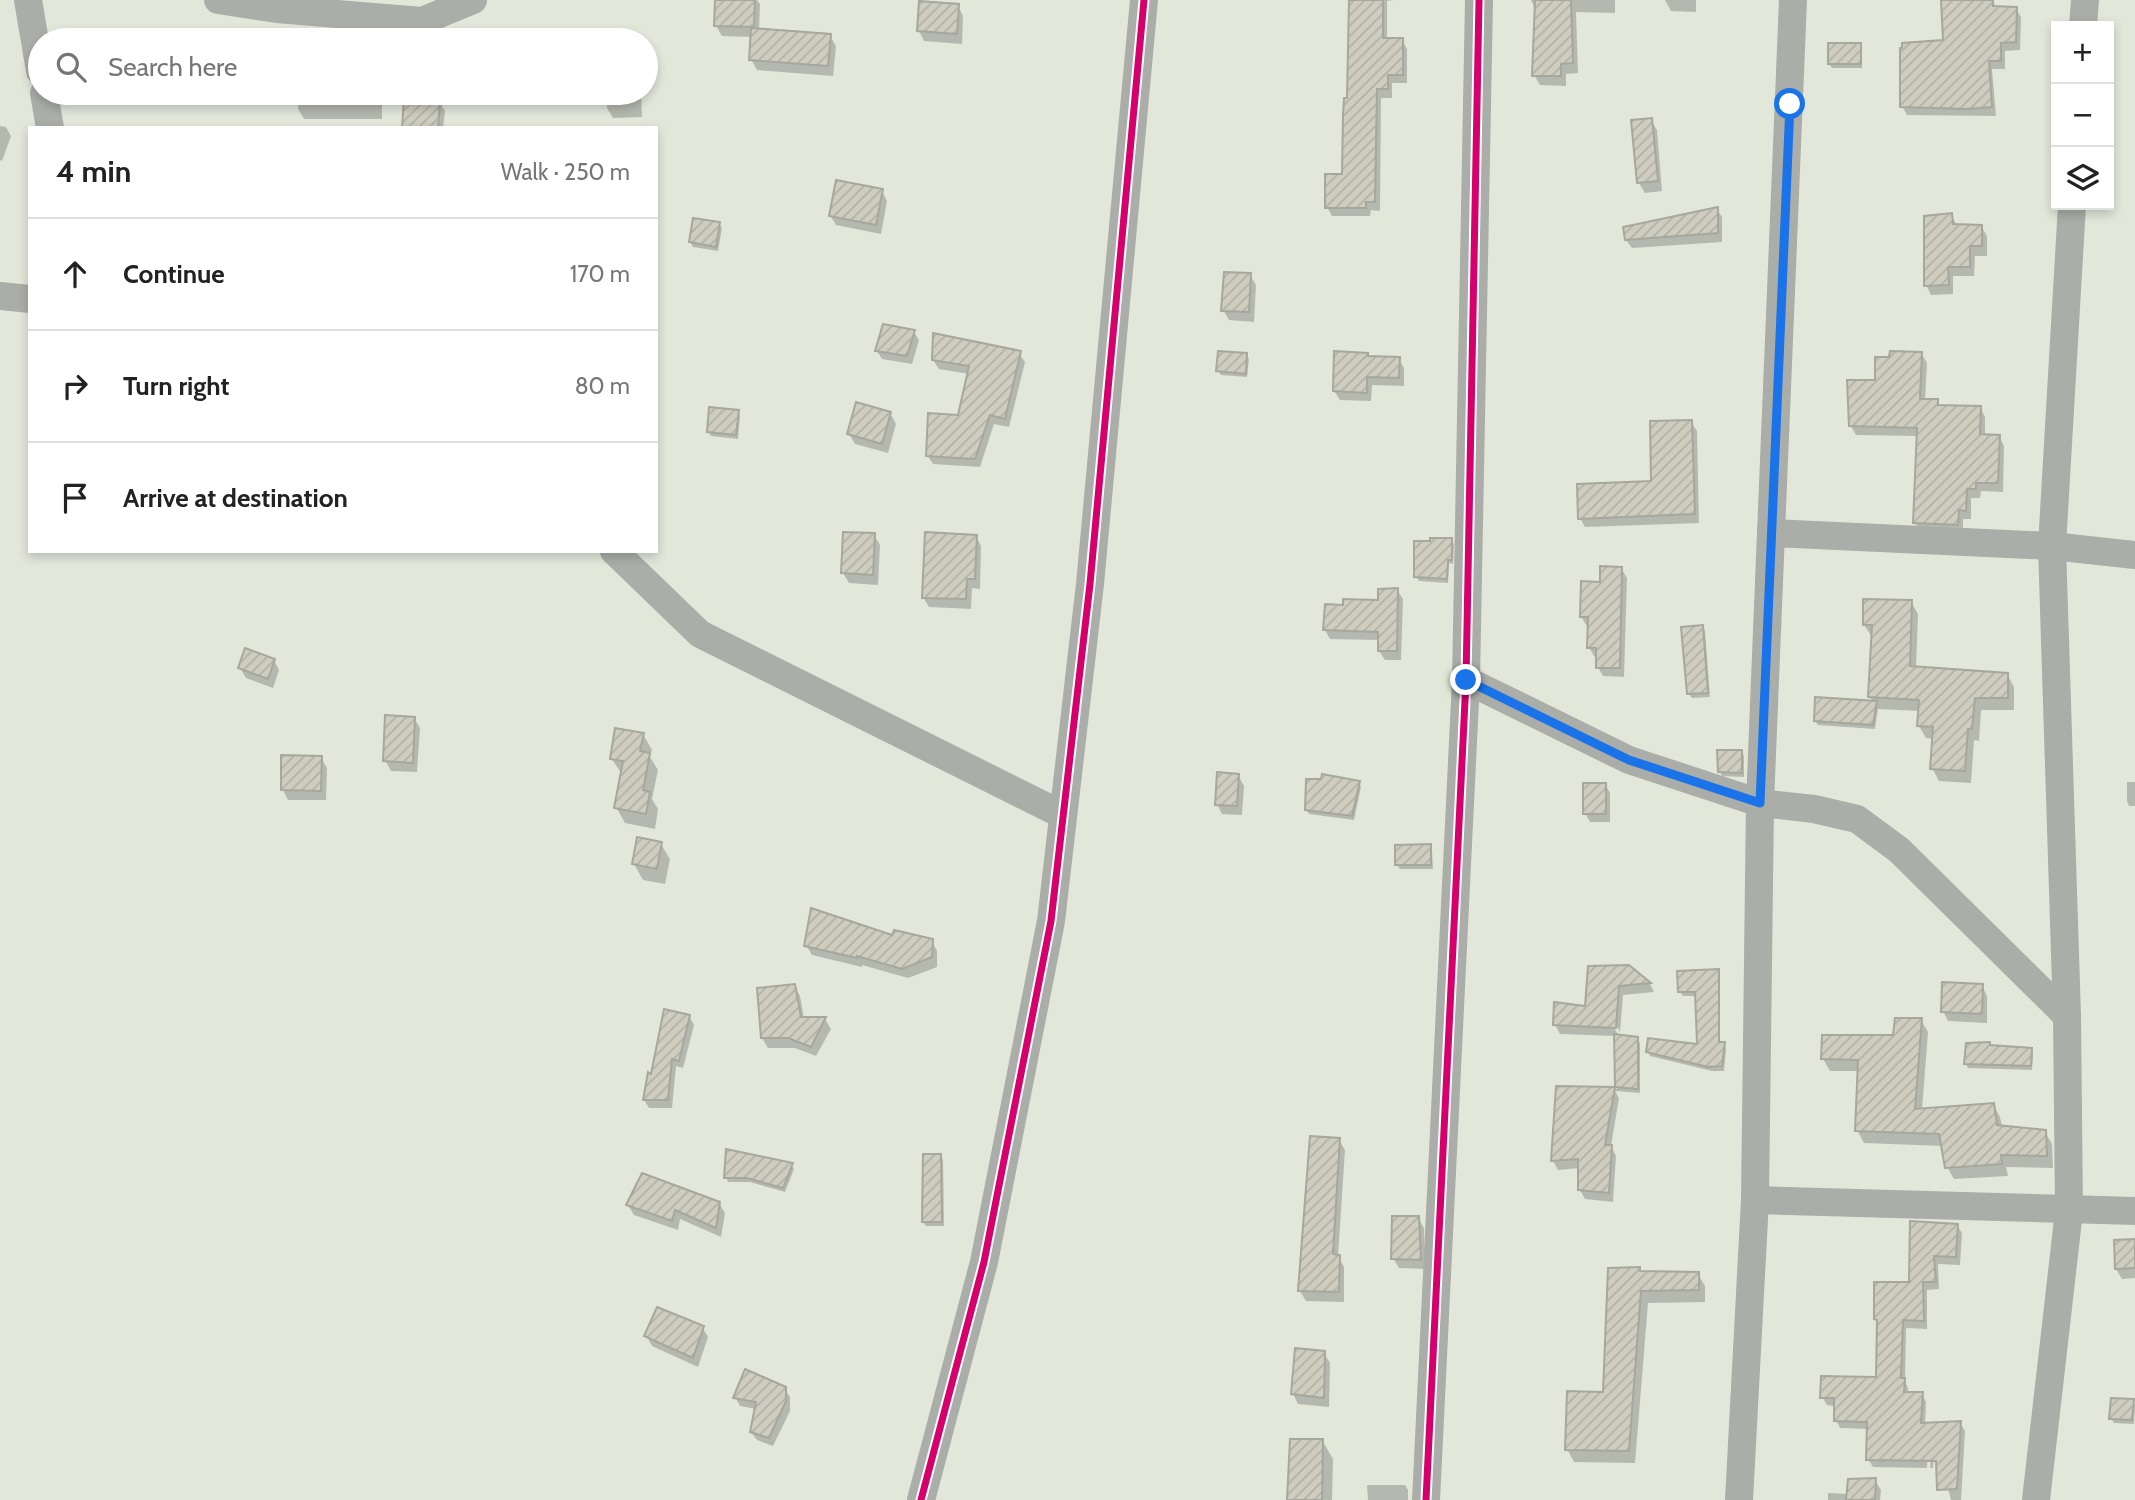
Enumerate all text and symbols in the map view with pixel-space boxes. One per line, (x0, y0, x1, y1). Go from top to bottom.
map controls (2051, 21, 2114, 210)
button: + (2051, 21, 2114, 84)
search box (28, 28, 658, 105)
icon: search (52, 48, 90, 86)
text: Search here (108, 51, 237, 83)
button: − (2051, 84, 2114, 147)
route start (1774, 88, 1805, 119)
button: layers (2051, 147, 2114, 210)
text: 4 min (56, 153, 131, 190)
text: Walk · 250 m (501, 158, 630, 186)
icon: ahead (56, 255, 94, 293)
text: Continue (123, 258, 225, 290)
text: 170 m (570, 260, 630, 288)
icon: right (56, 367, 94, 405)
text: Turn right (123, 370, 229, 402)
text: 80 m (575, 372, 630, 400)
icon: arrive (56, 479, 94, 517)
text: Arrive at destination (123, 482, 348, 514)
route end (1450, 664, 1481, 695)

